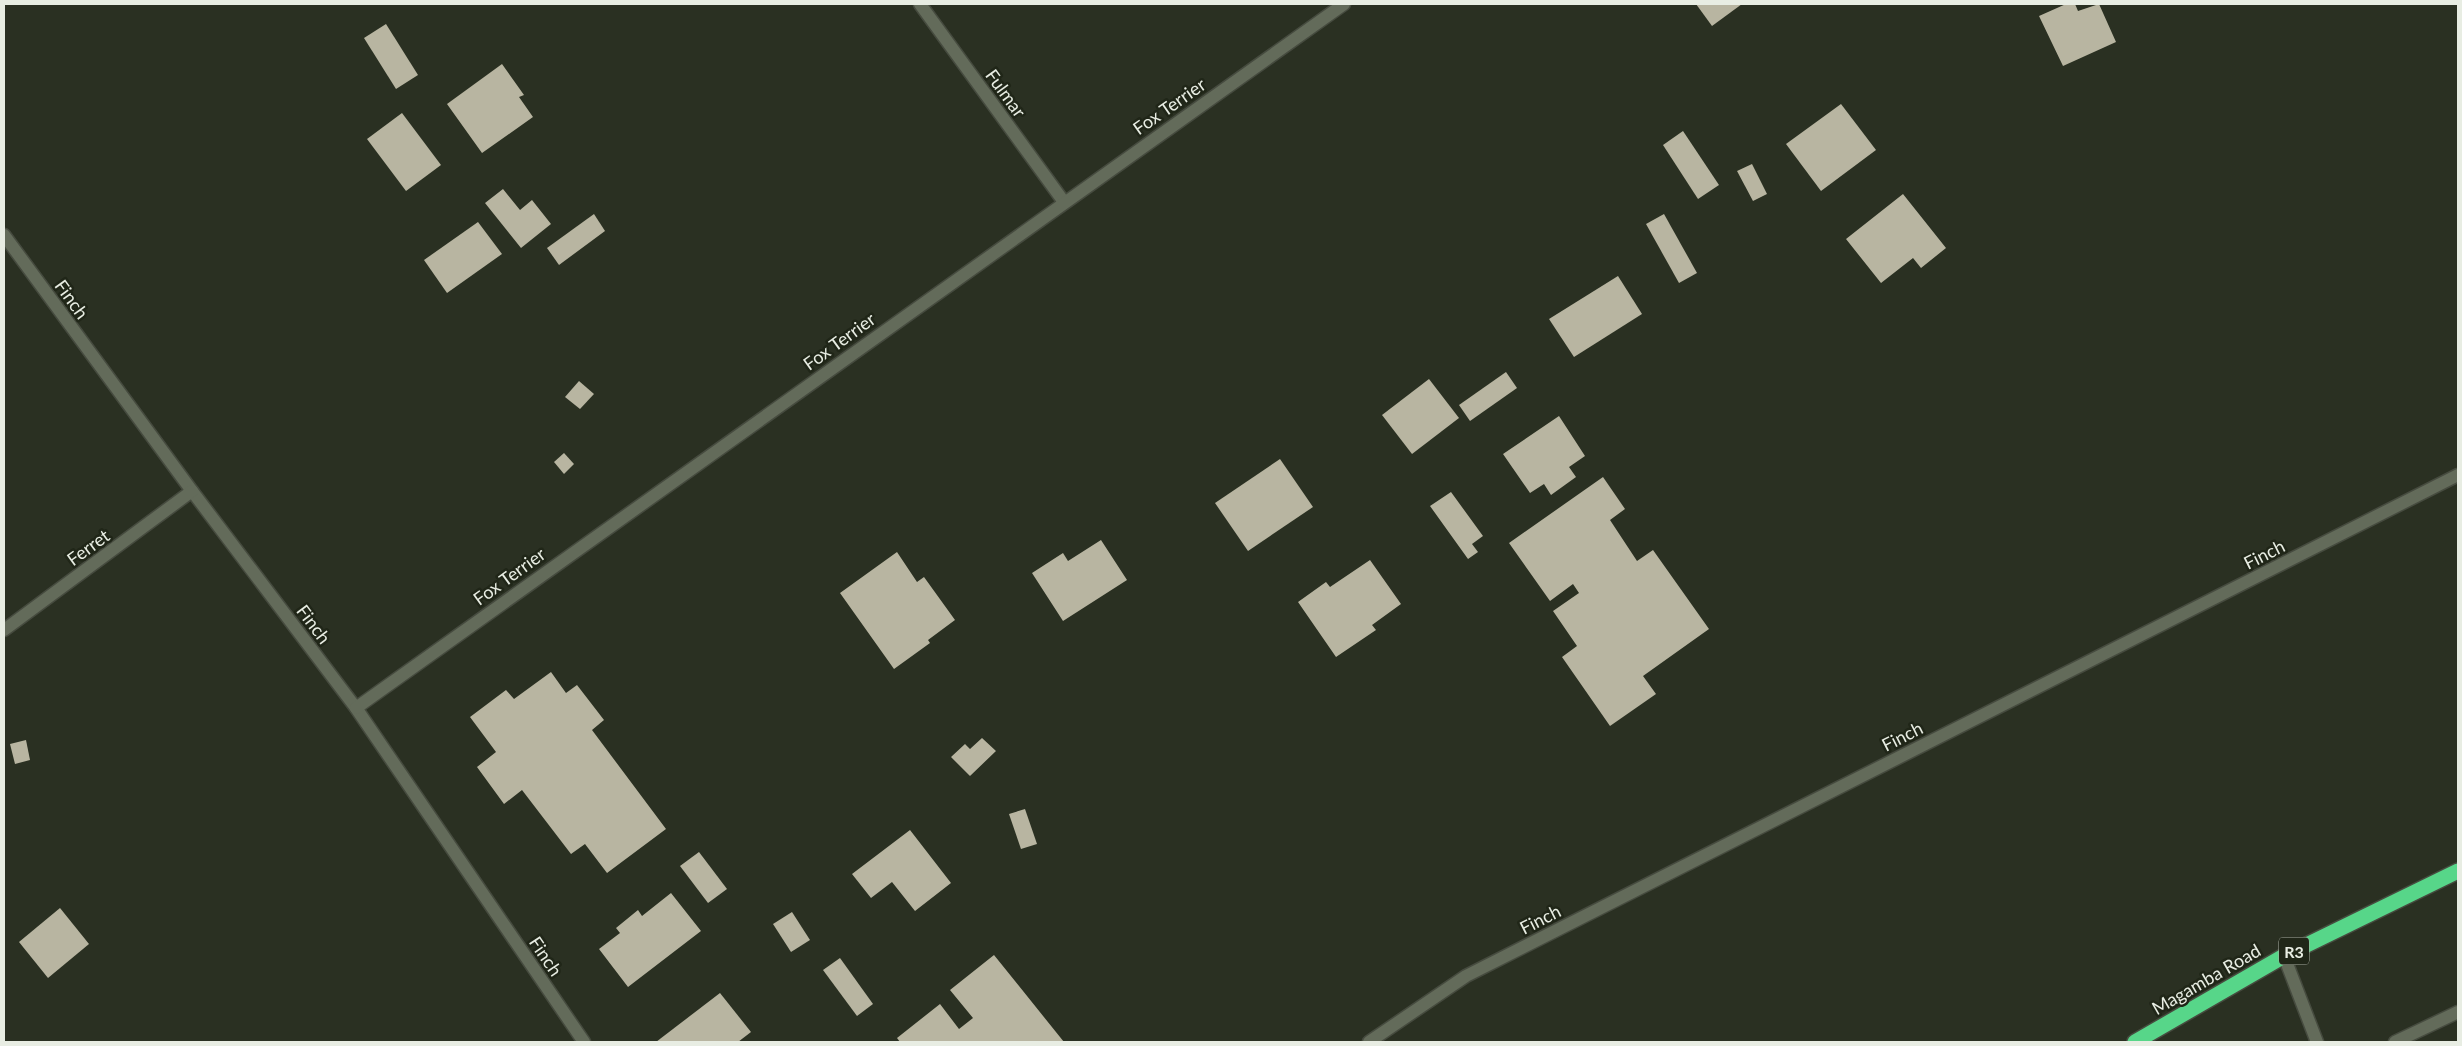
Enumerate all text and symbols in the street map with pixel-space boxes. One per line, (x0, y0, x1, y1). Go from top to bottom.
street label: Fulmar (981, 65, 1031, 122)
street label: Fox Terrier (1128, 73, 1210, 139)
street label: Finch (50, 275, 94, 323)
street label: Fox Terrier (799, 307, 880, 374)
street label: Ferret (62, 524, 114, 570)
street label: Finch (2240, 534, 2288, 574)
street label: Fox Terrier (469, 542, 550, 609)
street label: Finch (292, 600, 336, 648)
street label: Finch (1878, 716, 1926, 756)
street label: Finch (1516, 899, 1564, 939)
street label: Finch (525, 932, 567, 980)
road number: R3 (2279, 938, 2309, 964)
street label: Magamba Road (2148, 939, 2264, 1019)

